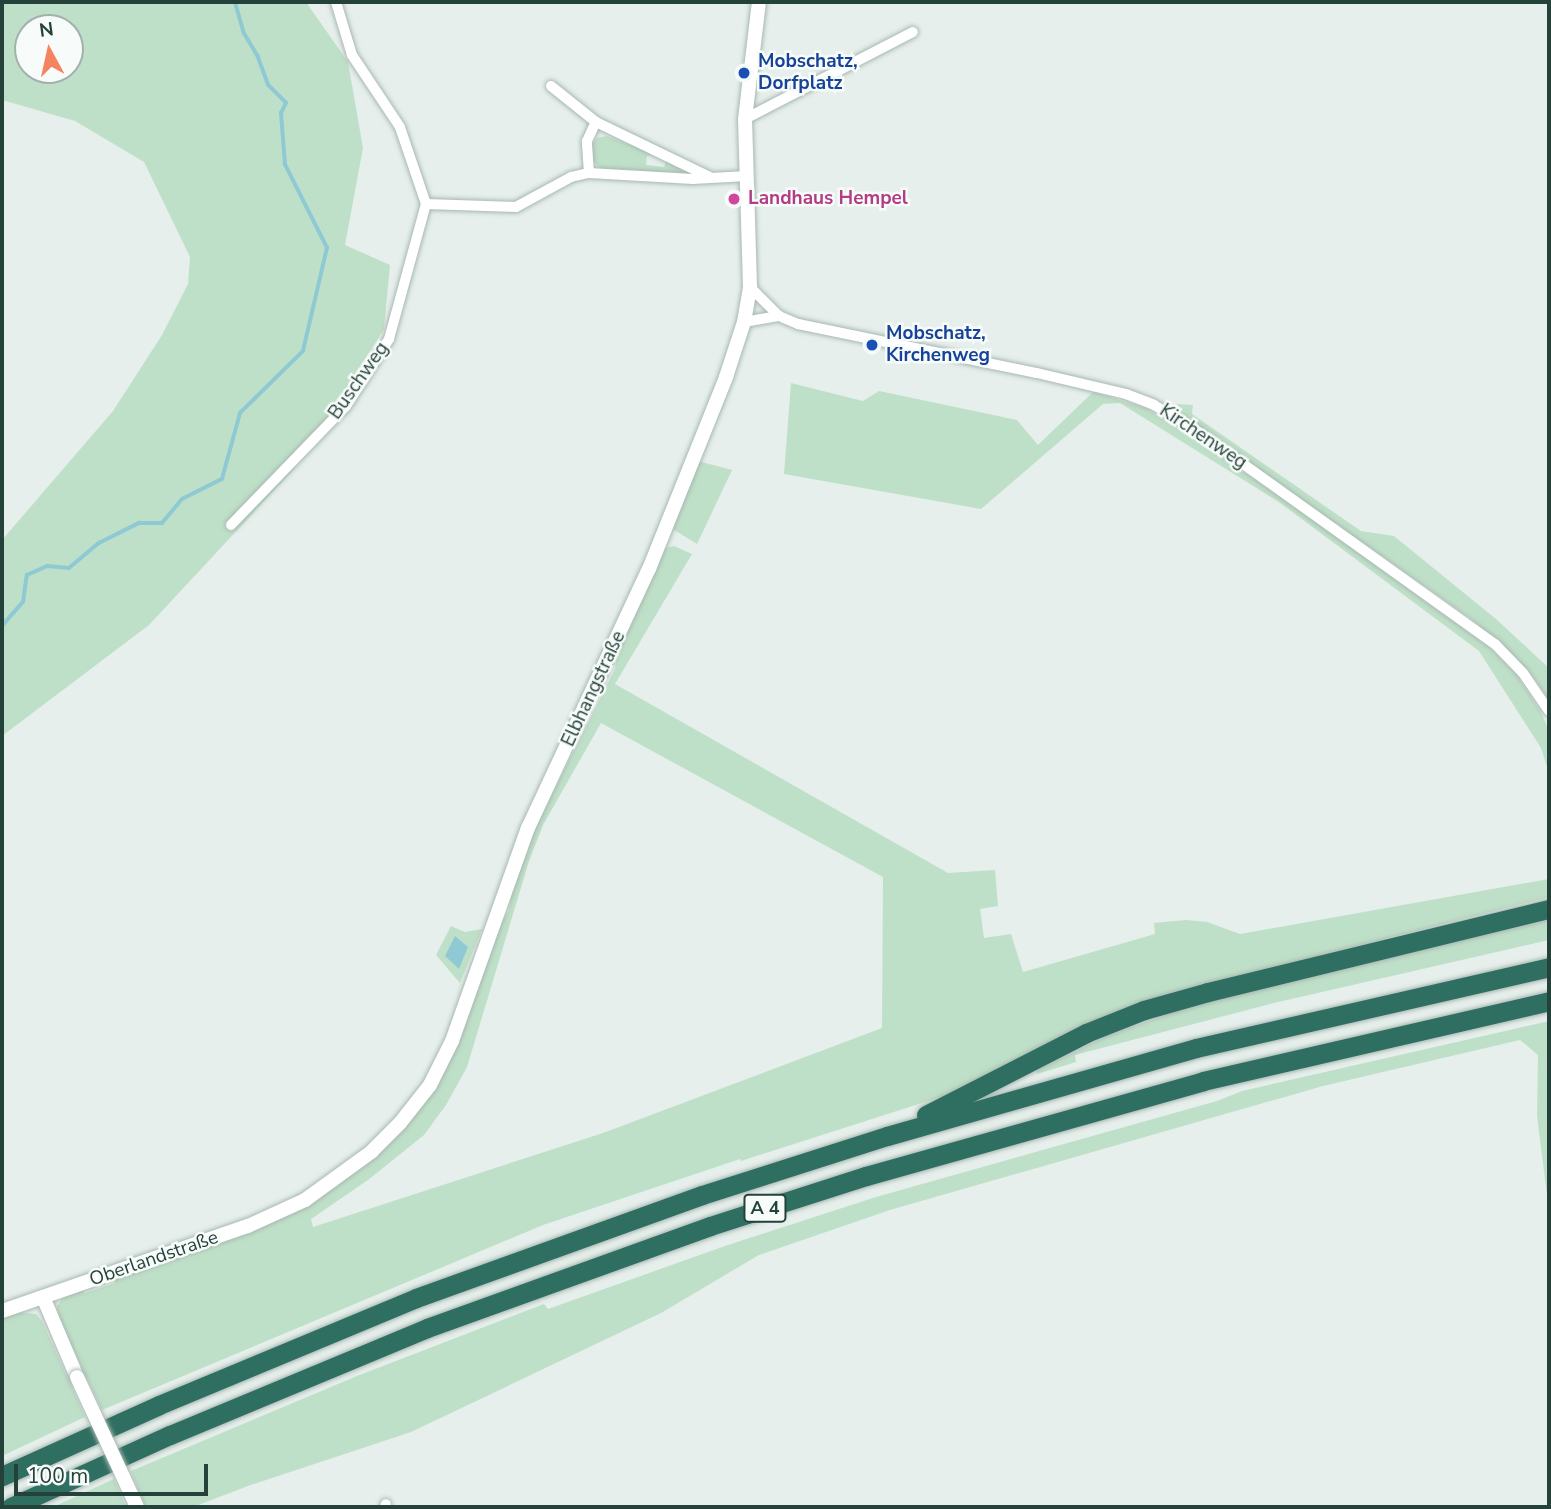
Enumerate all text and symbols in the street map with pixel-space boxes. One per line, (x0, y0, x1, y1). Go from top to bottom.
north arrow (14, 14, 84, 84)
text: N (38, 16, 55, 44)
place label: Mobschatz, Dorfplatz (758, 51, 858, 95)
marker: Mobschatz, Dorfplatz (736, 65, 752, 81)
place label: Landhaus Hempel (748, 188, 908, 210)
marker: Landhaus Hempel (726, 191, 742, 207)
place label: Mobschatz, Kirchenweg (886, 323, 990, 367)
marker: Mobschatz, Kirchenweg (864, 337, 880, 353)
street label: Buschweg (324, 338, 394, 424)
street label: Kirchenweg (1155, 399, 1251, 475)
street label: Elbhangstraße (557, 628, 631, 750)
road number: A 4 (742, 1194, 788, 1223)
street label: Oberlandstraße (87, 1226, 221, 1292)
scale bar (18, 1450, 212, 1494)
text: 100 m (27, 1462, 88, 1490)

